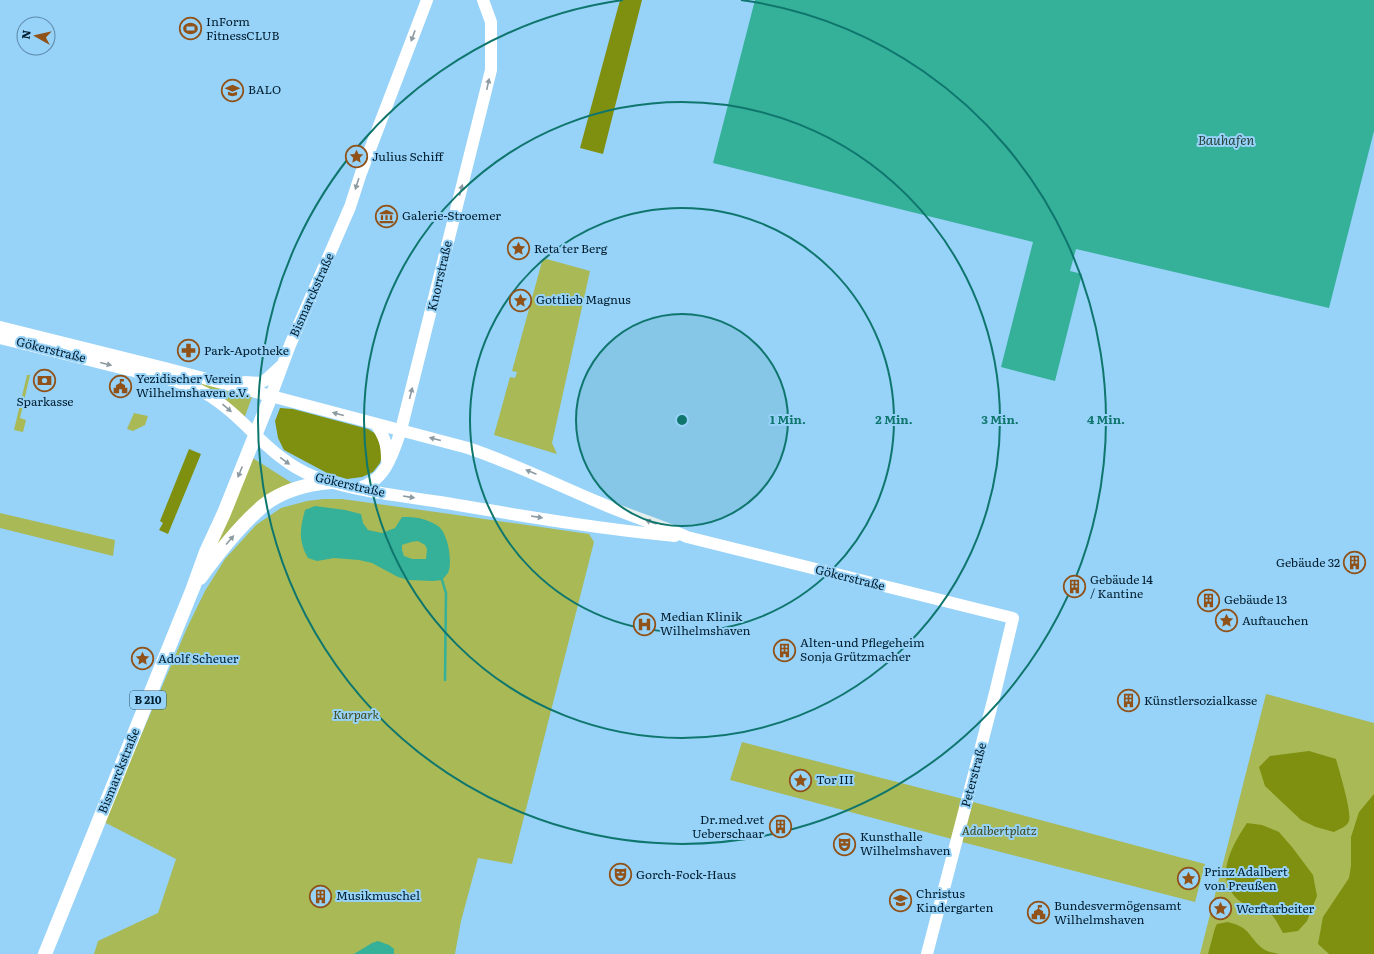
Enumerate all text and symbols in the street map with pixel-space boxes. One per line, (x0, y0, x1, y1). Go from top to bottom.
place label: InForm FitnessCLUB (206, 12, 279, 44)
north arrow (16, 16, 56, 56)
sports icon: InForm FitnessCLUB (178, 16, 204, 42)
text: N (17, 29, 34, 40)
one-way arrow (409, 31, 415, 43)
school or university icon: BALO (219, 77, 245, 103)
one-way arrow (486, 77, 492, 90)
place label: BALO (248, 80, 281, 98)
water label: Bauhafen (1198, 130, 1255, 149)
place icon: Julius Schiff (343, 144, 369, 170)
place label: Julius Schiff (372, 147, 444, 165)
one-way arrow (354, 179, 360, 191)
one-way arrow (459, 183, 465, 196)
museum icon: Galerie-Stroemer (373, 203, 399, 229)
place label: Galerie-Stroemer (402, 206, 501, 224)
place icon: Reta ter Berg (506, 236, 532, 262)
street label: Knorrstraße (422, 239, 456, 313)
place label: Reta ter Berg (534, 239, 608, 257)
street label: Bismarckstraße (284, 250, 338, 340)
place icon: Gottlieb Magnus (507, 287, 533, 313)
place label: Gottlieb Magnus (536, 290, 631, 308)
street label: Gökerstraße (15, 332, 88, 366)
pharmacy icon: Park-Apotheke (175, 338, 201, 364)
place label: Park-Apotheke (204, 341, 289, 359)
one-way arrow (100, 361, 112, 367)
bank icon: Sparkasse (32, 368, 58, 394)
place label: Yezidischer Verein Wilhelmshaven e.V. (136, 369, 249, 401)
public building icon: Yezidischer Verein Wilhelmshaven e.V. (107, 373, 133, 399)
one-way arrow (408, 386, 414, 399)
place label: Sparkasse (16, 392, 74, 410)
one-way arrow (222, 403, 231, 412)
text: 1 Min. (770, 410, 806, 428)
text: 2 Min. (875, 410, 913, 428)
text: 3 Min. (981, 410, 1019, 428)
text: 4 Min. (1087, 410, 1125, 428)
one-way arrow (332, 411, 344, 417)
centre of rings (675, 413, 689, 427)
one-way arrow (428, 436, 440, 442)
one-way arrow (280, 457, 291, 465)
one-way arrow (237, 466, 243, 478)
street label: Gökerstraße (313, 467, 387, 501)
one-way arrow (525, 469, 536, 475)
one-way arrow (403, 494, 415, 500)
one-way arrow (531, 514, 544, 520)
one-way arrow (644, 518, 656, 524)
one-way arrow (226, 535, 235, 545)
building icon: Gebäude 32 (1342, 550, 1368, 576)
place label: Gebäude 32 (1276, 553, 1340, 571)
street label: Gökerstraße (814, 560, 887, 594)
place label: Gebäude 14 / Kantine (1090, 570, 1153, 602)
building icon: Gebäude 14 / Kantine (1061, 574, 1087, 600)
building icon: Gebäude 13 (1195, 587, 1221, 613)
place label: Gebäude 13 (1224, 590, 1287, 608)
place label: Median Klinik Wilhelmshaven (660, 607, 751, 639)
place icon: Auftauchen (1214, 608, 1240, 634)
hospital icon: Median Klinik Wilhelmshaven (632, 611, 658, 637)
place label: Auftauchen (1242, 611, 1308, 629)
place label: Alten-und Pflegeheim Sonja Grützmacher (800, 633, 925, 665)
building icon: Alten-und Pflegeheim Sonja Grützmacher (772, 637, 798, 663)
place icon: Adolf Scheuer (130, 646, 156, 672)
place label: Adolf Scheuer (158, 649, 239, 667)
building icon: Künstlersozialkasse (1116, 688, 1142, 714)
road number: B 210 (130, 691, 166, 709)
place label: Künstlersozialkasse (1144, 691, 1257, 709)
park label: Kurpark (333, 705, 379, 723)
street label: Bismarckstraße (93, 725, 143, 816)
street label: Peterstraße (956, 740, 990, 809)
place icon: Tor III (788, 767, 814, 793)
place label: Tor III (816, 770, 854, 788)
place label: Dr.med.vet Ueberschaar (692, 810, 764, 842)
building icon: Dr.med.vet Ueberschaar (767, 814, 793, 840)
park label: Adalbertplatz (962, 821, 1037, 839)
place label: Kunsthalle Wilhelmshaven (860, 827, 951, 859)
theatre icon: Kunsthalle Wilhelmshaven (831, 831, 857, 857)
theatre icon: Gorch-Fock-Haus (608, 862, 634, 888)
place label: Prinz Adalbert von Preußen (1204, 862, 1288, 894)
place label: Gorch-Fock-Haus (636, 865, 737, 883)
place icon: Prinz Adalbert von Preußen (1176, 866, 1202, 892)
building icon: Musikmuschel (307, 883, 333, 909)
place label: Christus Kindergarten (916, 884, 993, 916)
place label: Musikmuschel (336, 886, 420, 904)
school or university icon: Christus Kindergarten (888, 888, 914, 914)
place label: Bundesvermögensamt Wilhelmshaven (1054, 896, 1182, 928)
place icon: Werftarbeiter (1208, 896, 1234, 922)
place label: Werftarbeiter (1236, 899, 1315, 917)
public building icon: Bundesvermögensamt Wilhelmshaven (1025, 900, 1051, 926)

